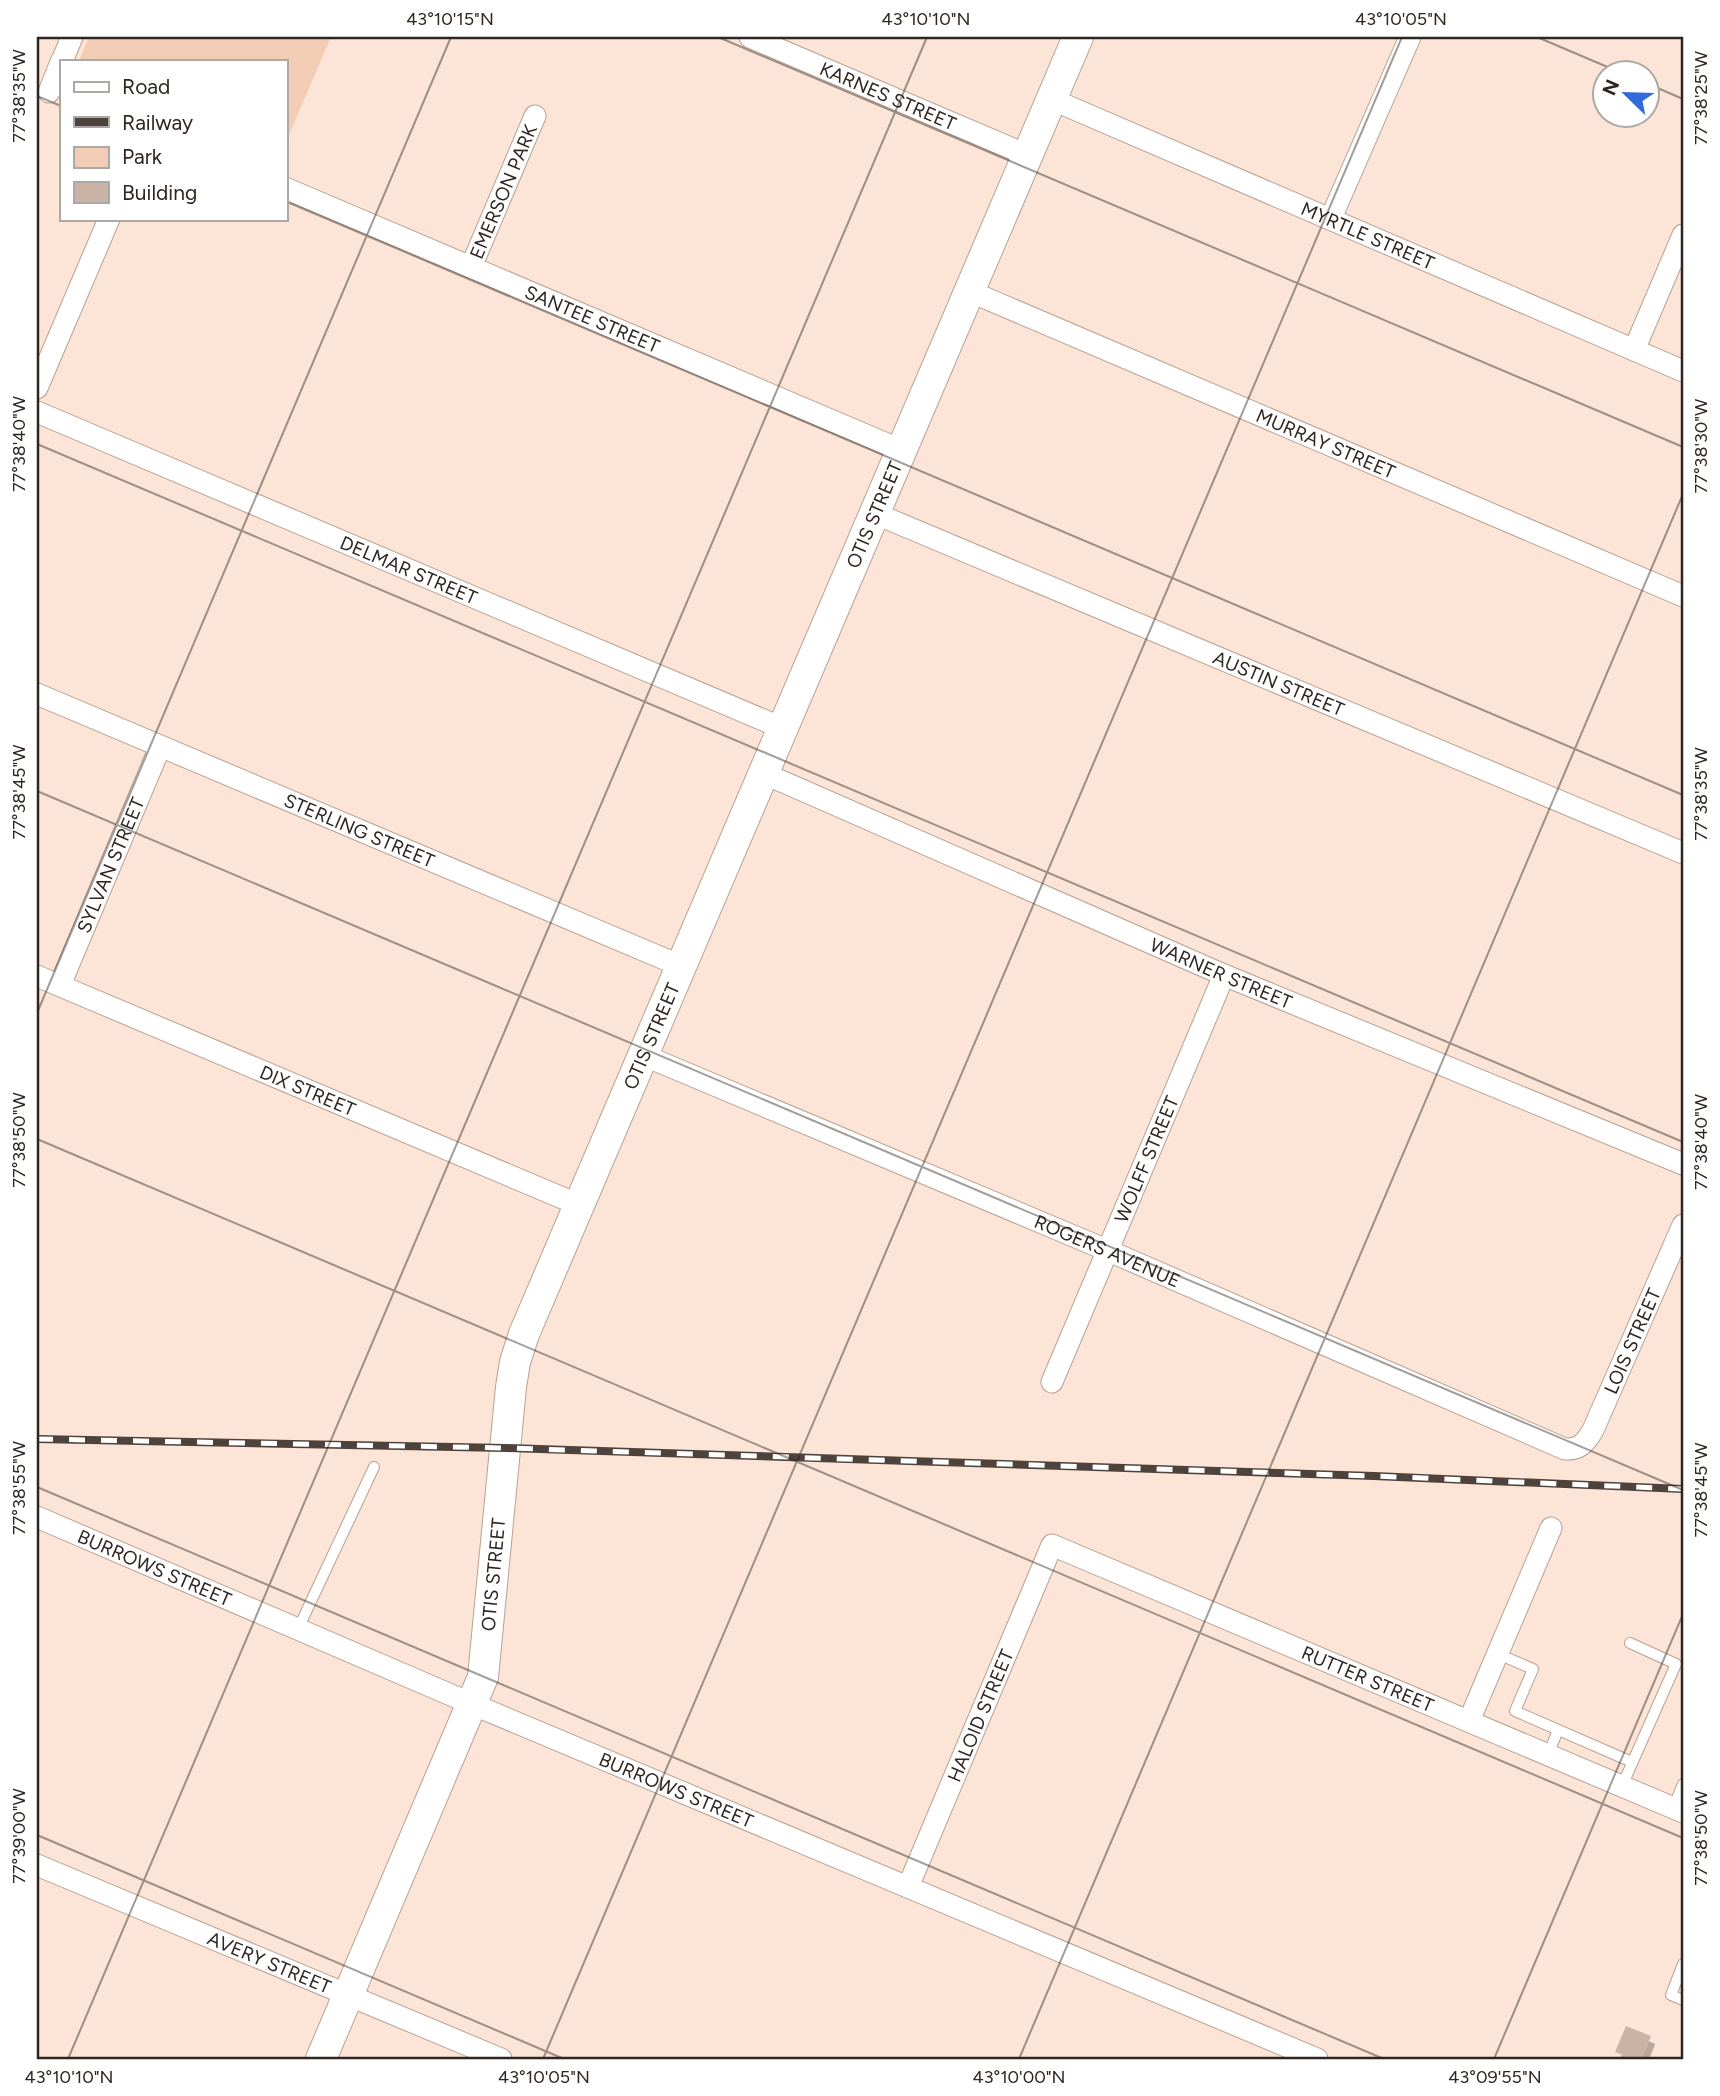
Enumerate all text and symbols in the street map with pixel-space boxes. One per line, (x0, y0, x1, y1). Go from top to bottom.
text: 43°10'15"N (406, 8, 494, 30)
text: 43°10'10"N (882, 8, 970, 30)
text: 43°10'05"N (1355, 8, 1447, 30)
text: 77°38'35"W (8, 48, 30, 143)
text: 77°38'25"W (1690, 50, 1712, 145)
street label: KARNES STREET (816, 57, 960, 135)
legend (60, 60, 287, 220)
north arrow (1590, 60, 1660, 130)
text: Road (122, 74, 170, 99)
text: N (1597, 76, 1624, 99)
text: Railway (122, 110, 193, 135)
street label: EMERSON PARK (464, 120, 542, 262)
text: Park (122, 144, 163, 169)
text: Building (122, 180, 197, 205)
street label: MYRTLE STREET (1298, 197, 1438, 274)
street label: SANTEE STREET (522, 280, 664, 358)
text: 77°38'40"W (8, 395, 30, 492)
text: 77°38'30"W (1690, 398, 1712, 493)
street label: MURRAY STREET (1253, 404, 1399, 484)
street label: OTIS STREET (841, 457, 907, 571)
street label: DELMAR STREET (337, 530, 481, 609)
street label: AUSTIN STREET (1210, 645, 1348, 721)
text: 77°38'45"W (8, 744, 30, 840)
text: 77°38'35"W (1690, 746, 1712, 841)
street label: STERLING STREET (281, 788, 439, 872)
street label: SYLVAN STREET (72, 794, 149, 936)
street label: WARNER STREET (1147, 933, 1296, 1014)
street label: OTIS STREET (618, 979, 684, 1093)
street label: DIX STREET (257, 1060, 360, 1121)
text: 77°38'50"W (8, 1092, 30, 1188)
street label: WOLFF STREET (1109, 1092, 1183, 1226)
text: 77°38'40"W (1690, 1093, 1712, 1190)
street label: ROGERS AVENUE (1031, 1209, 1184, 1292)
street label: LOIS STREET (1599, 1284, 1665, 1397)
text: 77°38'55"W (8, 1440, 30, 1535)
text: 77°38'45"W (1690, 1442, 1712, 1538)
street label: OTIS STREET (476, 1516, 510, 1632)
street label: BURROWS STREET (74, 1524, 235, 1611)
street label: RUTTER STREET (1298, 1641, 1438, 1717)
street label: HALOID STREET (942, 1645, 1018, 1785)
street label: BURROWS STREET (596, 1747, 757, 1833)
text: 77°39'00"W (8, 1787, 30, 1884)
text: 77°38'50"W (1690, 1790, 1712, 1886)
street label: AVERY STREET (204, 1926, 335, 1998)
text: 43°10'10"N (25, 2066, 113, 2088)
text: 43°10'05"N (498, 2066, 590, 2088)
text: 43°10'00"N (973, 2066, 1065, 2088)
text: 43°09'55"N (1448, 2066, 1542, 2088)

